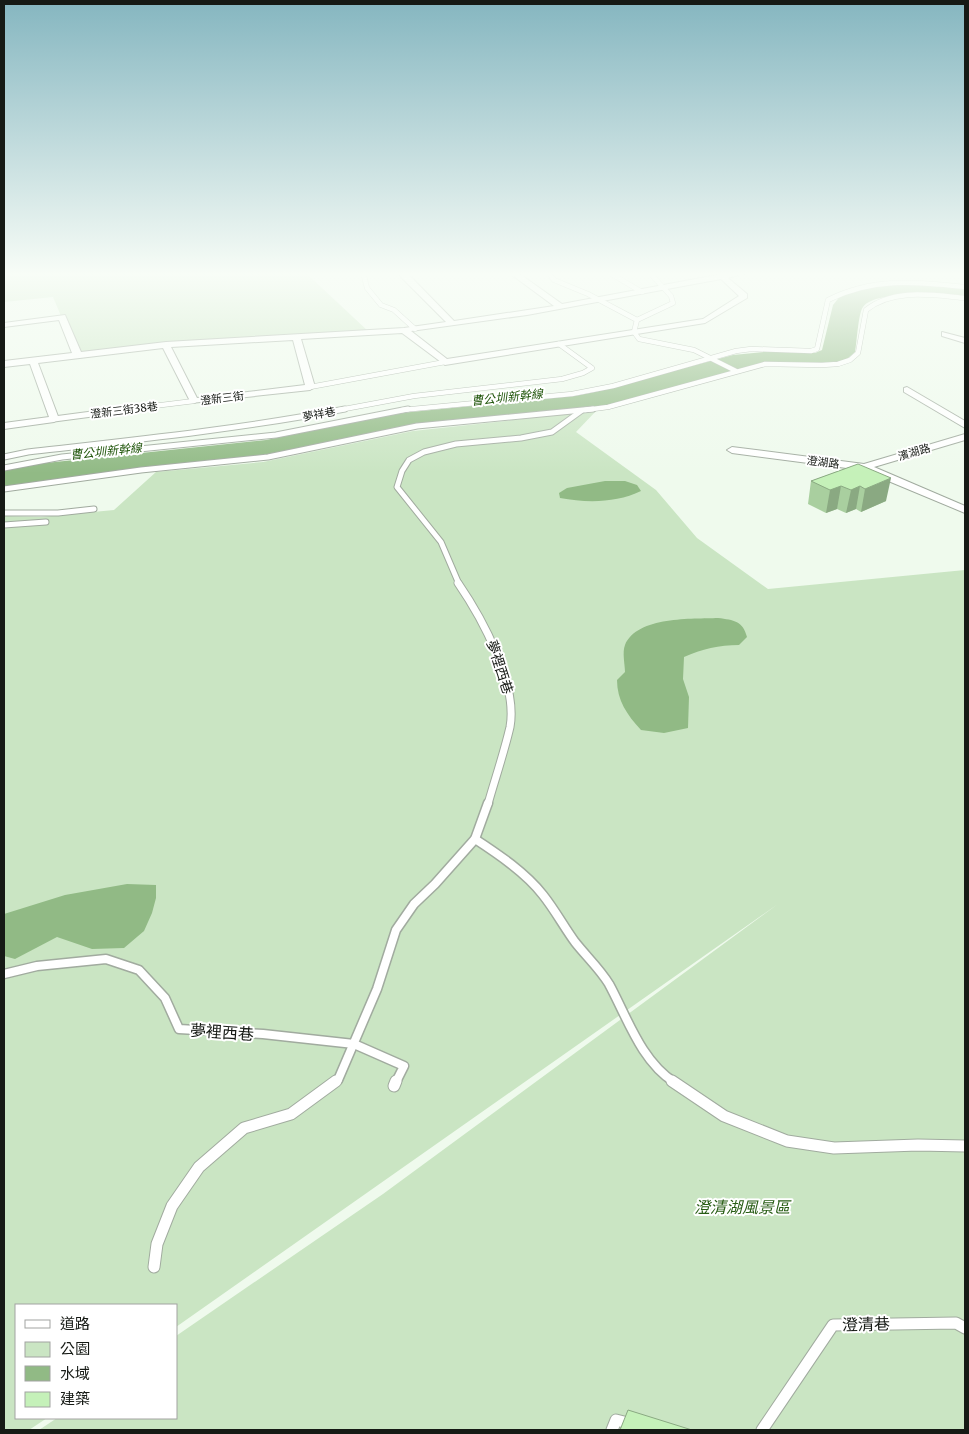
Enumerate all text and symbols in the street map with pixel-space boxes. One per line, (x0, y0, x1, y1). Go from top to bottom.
water label: 曹公圳新幹線 (470, 386, 546, 408)
street label: 澄新三街 (199, 388, 245, 408)
street label: 澄新三街38巷 (90, 399, 158, 421)
street label: 夢祥巷 (301, 404, 337, 424)
water label: 曹公圳新幹線 (69, 440, 145, 462)
street label: 濱湖路 (896, 441, 932, 463)
street label: 澄湖路 (806, 453, 840, 471)
street label: 夢裡西巷 (483, 638, 517, 696)
street label: 夢裡西巷 (189, 1020, 255, 1044)
park label: 澄清湖風景區 (694, 1197, 792, 1217)
legend (15, 1304, 178, 1419)
text: 道路 (60, 1314, 90, 1333)
street label: 澄清巷 (842, 1314, 890, 1334)
text: 公園 (60, 1339, 90, 1358)
text: 水域 (60, 1364, 90, 1383)
text: 建築 (60, 1389, 90, 1408)

